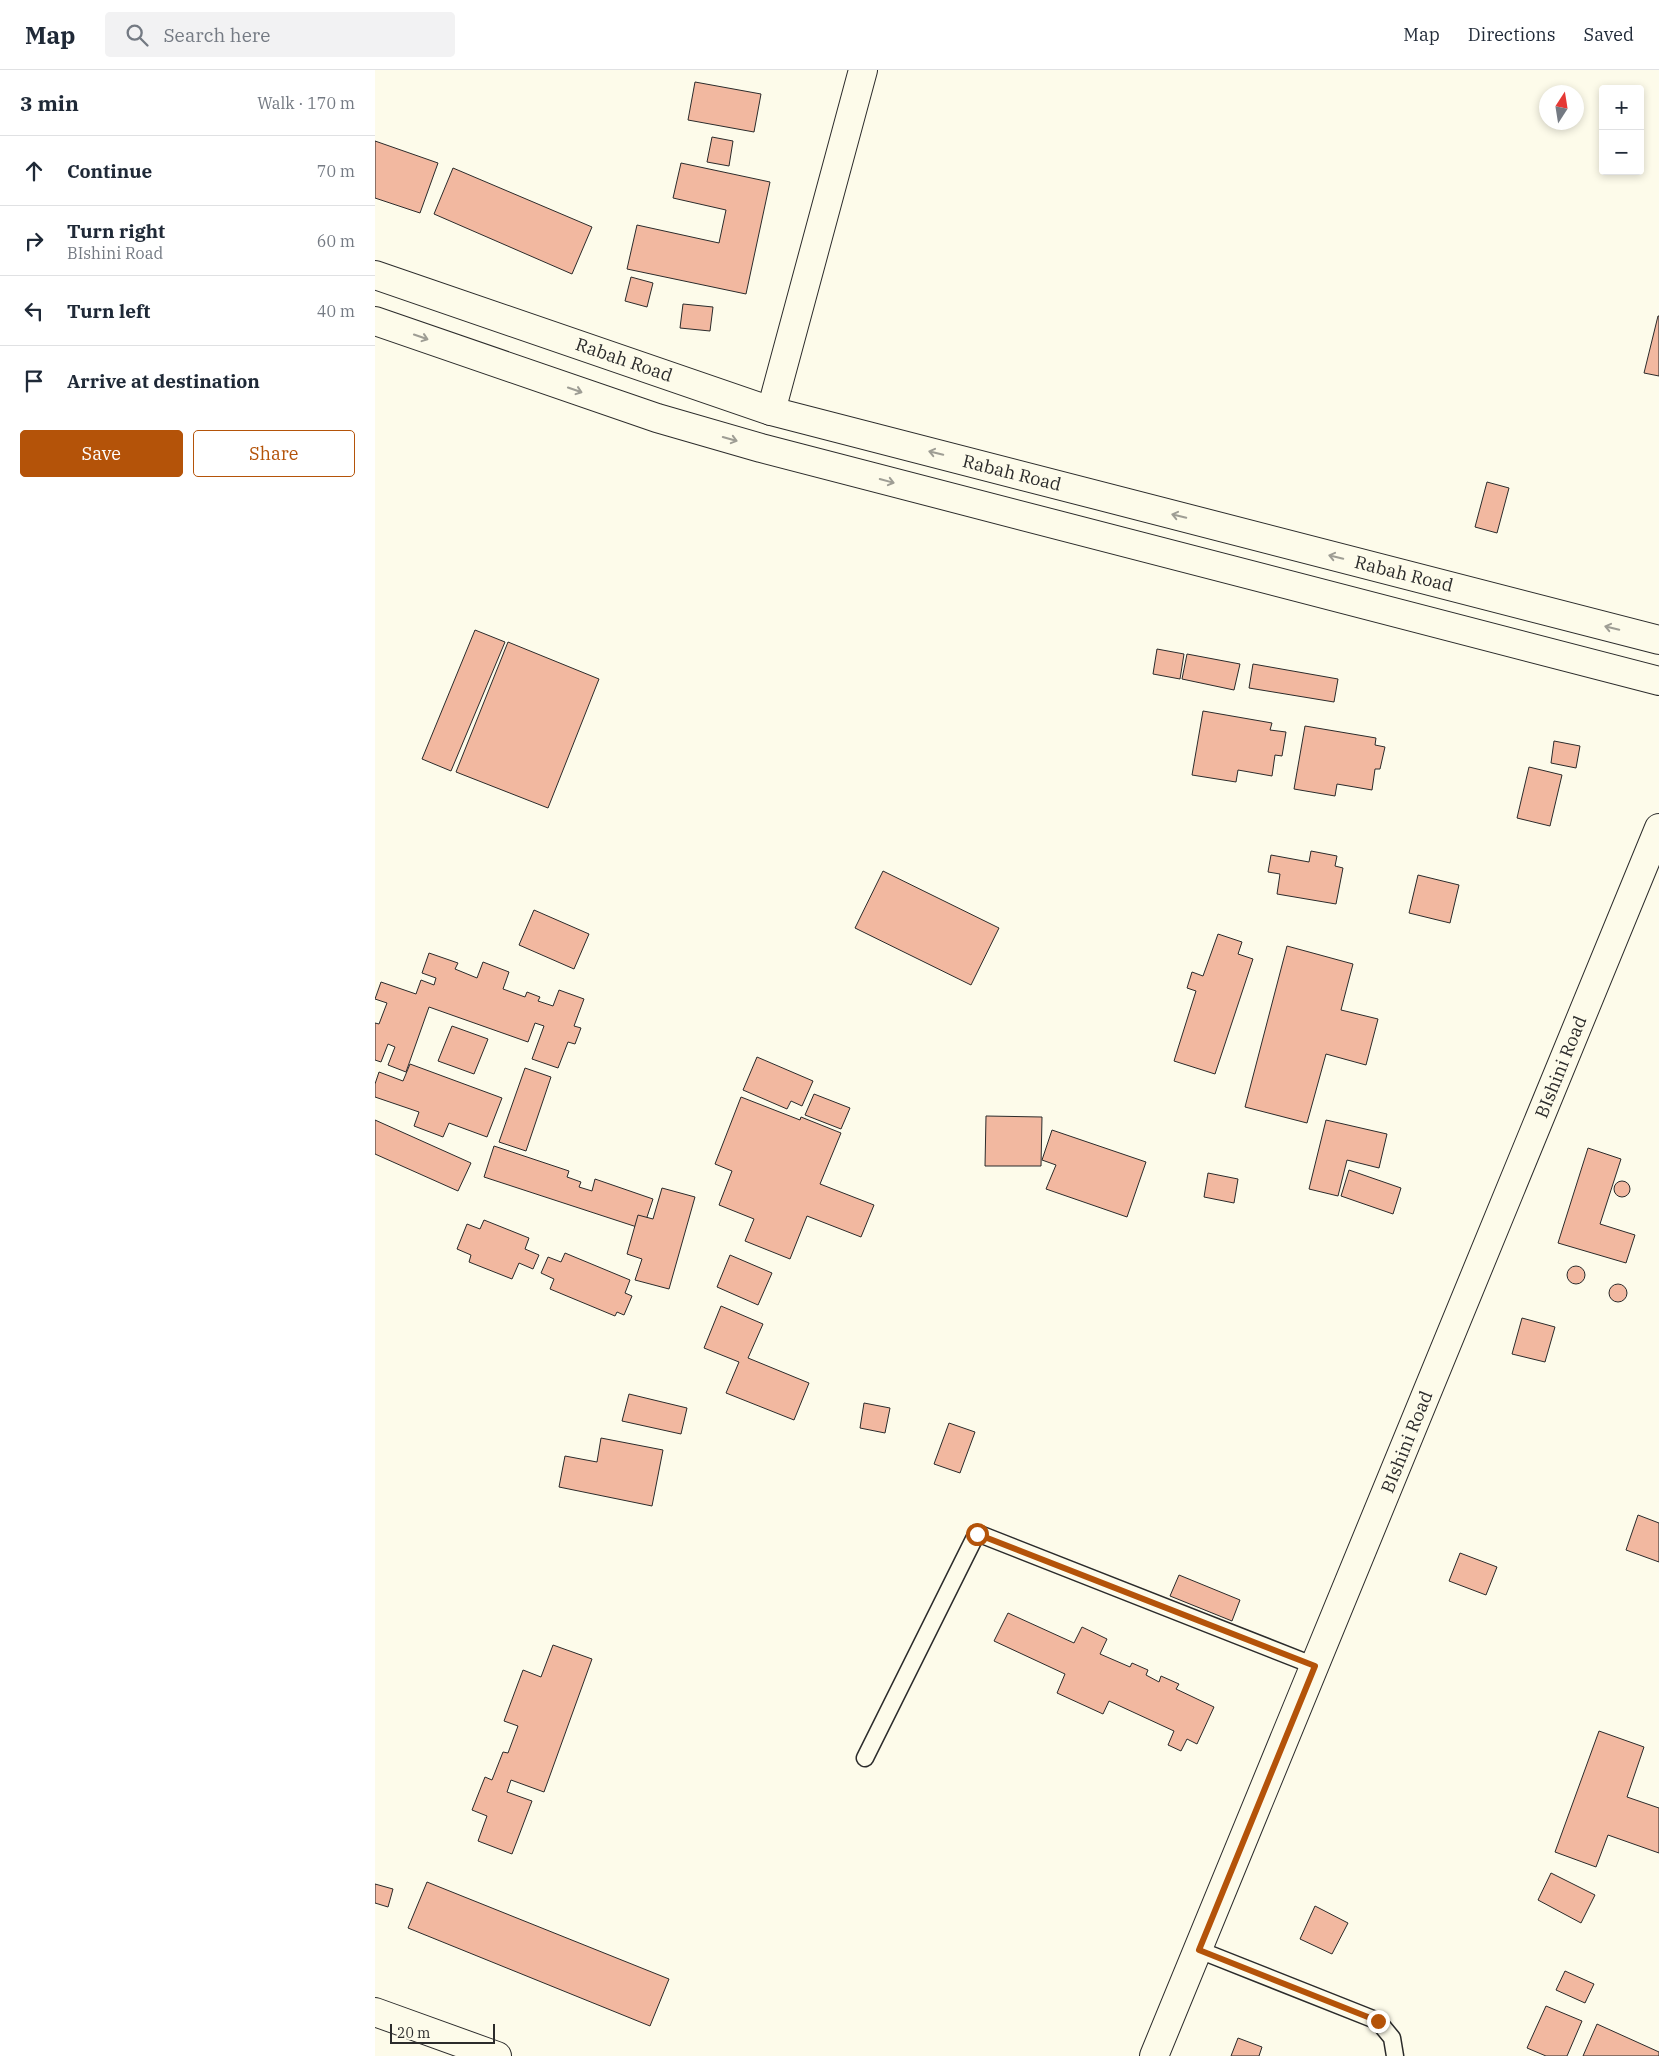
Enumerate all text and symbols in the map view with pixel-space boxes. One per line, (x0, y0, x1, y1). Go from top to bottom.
search box (105, 12, 455, 57)
text: Map (25, 19, 75, 51)
icon: search (123, 21, 151, 49)
text: Search here (163, 23, 270, 47)
text: Map (1403, 23, 1440, 46)
text: Directions (1468, 23, 1556, 46)
text: Saved (1584, 23, 1634, 46)
north arrow (1539, 85, 1584, 130)
map controls (1599, 85, 1644, 175)
button: + (1599, 85, 1644, 130)
text: 3 min (20, 89, 79, 117)
text: Walk · 170 m (257, 93, 355, 113)
button: − (1599, 130, 1644, 175)
icon: ahead (20, 157, 48, 185)
text: Continue (67, 159, 152, 183)
text: 70 m (317, 161, 355, 181)
text: Turn right (67, 219, 165, 243)
icon: right (20, 227, 48, 255)
text: 60 m (317, 231, 355, 251)
text: BIshini Road (67, 243, 163, 263)
icon: left (20, 297, 48, 325)
text: Turn left (67, 299, 150, 323)
text: 40 m (317, 301, 355, 321)
street label: Rabah Road (573, 332, 676, 387)
one-way arrow (413, 333, 428, 342)
icon: arrive (20, 367, 48, 395)
text: Arrive at destination (67, 369, 260, 393)
one-way arrow (567, 386, 582, 395)
button: Save (20, 430, 183, 477)
button: Share (193, 430, 355, 477)
one-way arrow (721, 435, 737, 445)
one-way arrow (929, 448, 945, 458)
street label: Rabah Road (960, 449, 1064, 496)
one-way arrow (878, 477, 894, 486)
one-way arrow (1171, 511, 1187, 520)
street label: Rabah Road (1352, 550, 1456, 597)
one-way arrow (1328, 551, 1344, 561)
one-way arrow (1604, 623, 1620, 632)
street label: BIshini Road (1530, 1012, 1591, 1121)
street label: BIshini Road (1376, 1387, 1437, 1496)
route start (966, 1523, 989, 1546)
route end (1367, 2010, 1390, 2033)
scale bar (390, 2021, 495, 2044)
text: 20 m (397, 2024, 430, 2042)

